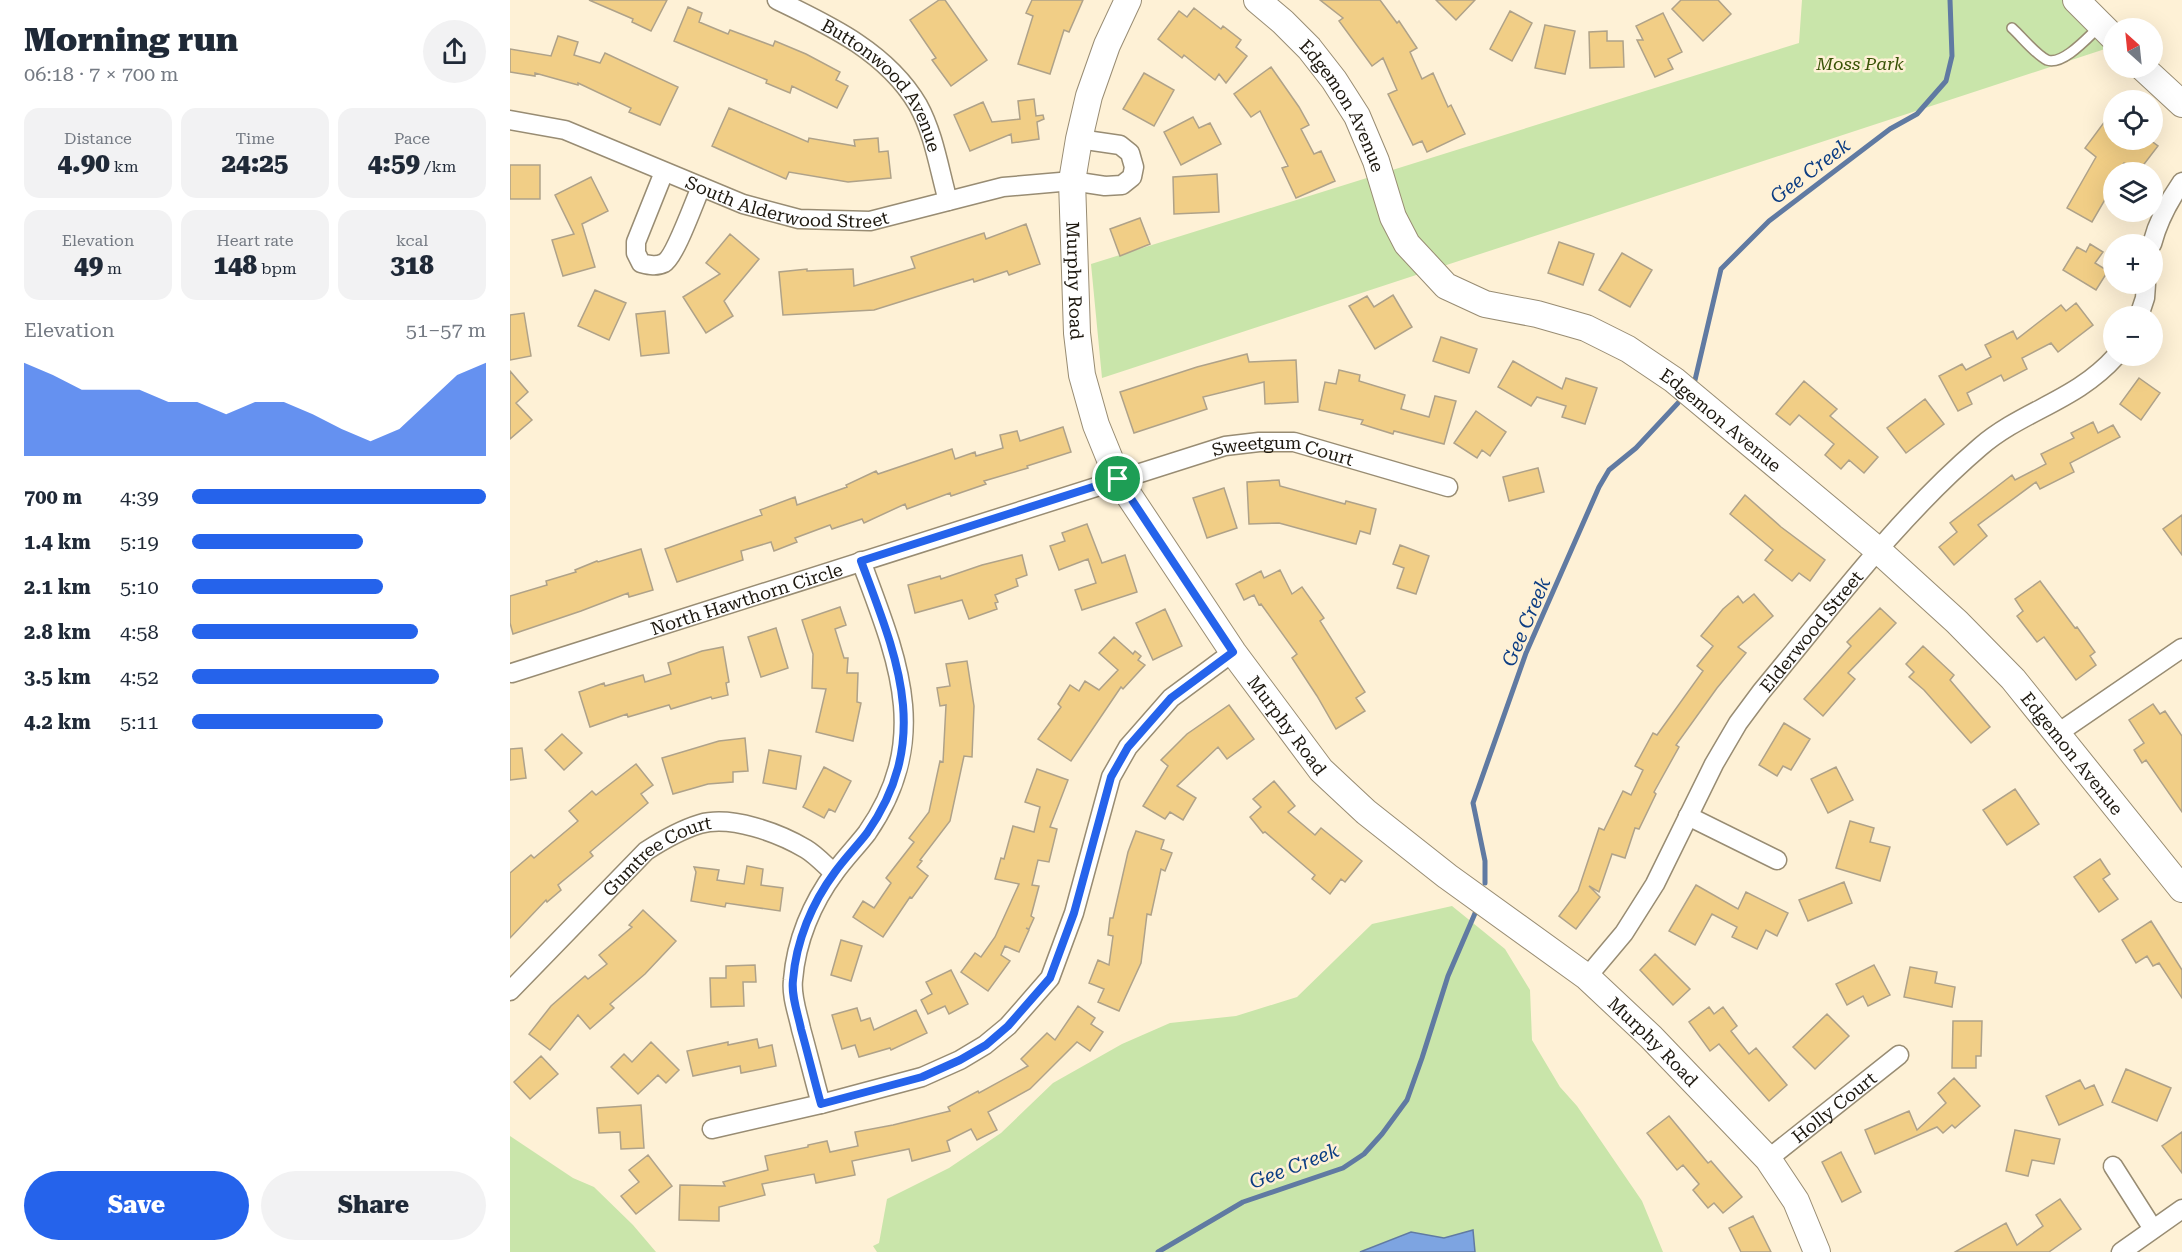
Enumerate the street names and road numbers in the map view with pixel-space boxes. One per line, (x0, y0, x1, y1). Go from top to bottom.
street label: Buttonwood Avenue (818, 14, 946, 154)
street label: Edgemon Avenue (1296, 35, 1389, 174)
street label: South Alderwood Street (683, 171, 891, 232)
street label: Murphy Road (1063, 221, 1088, 341)
street label: Edgemon Avenue (1656, 363, 1786, 476)
street label: Sweetgum Court (1209, 432, 1356, 469)
street label: North Hawthorn Circle (648, 558, 845, 639)
street label: Elderwood Street (1755, 566, 1867, 696)
street label: Murphy Road (1244, 671, 1332, 779)
street label: Edgemon Avenue (2017, 688, 2128, 819)
street label: Gumtree Court (598, 811, 713, 900)
street label: Murphy Road (1604, 992, 1703, 1091)
street label: Holly Court (1787, 1067, 1880, 1147)

